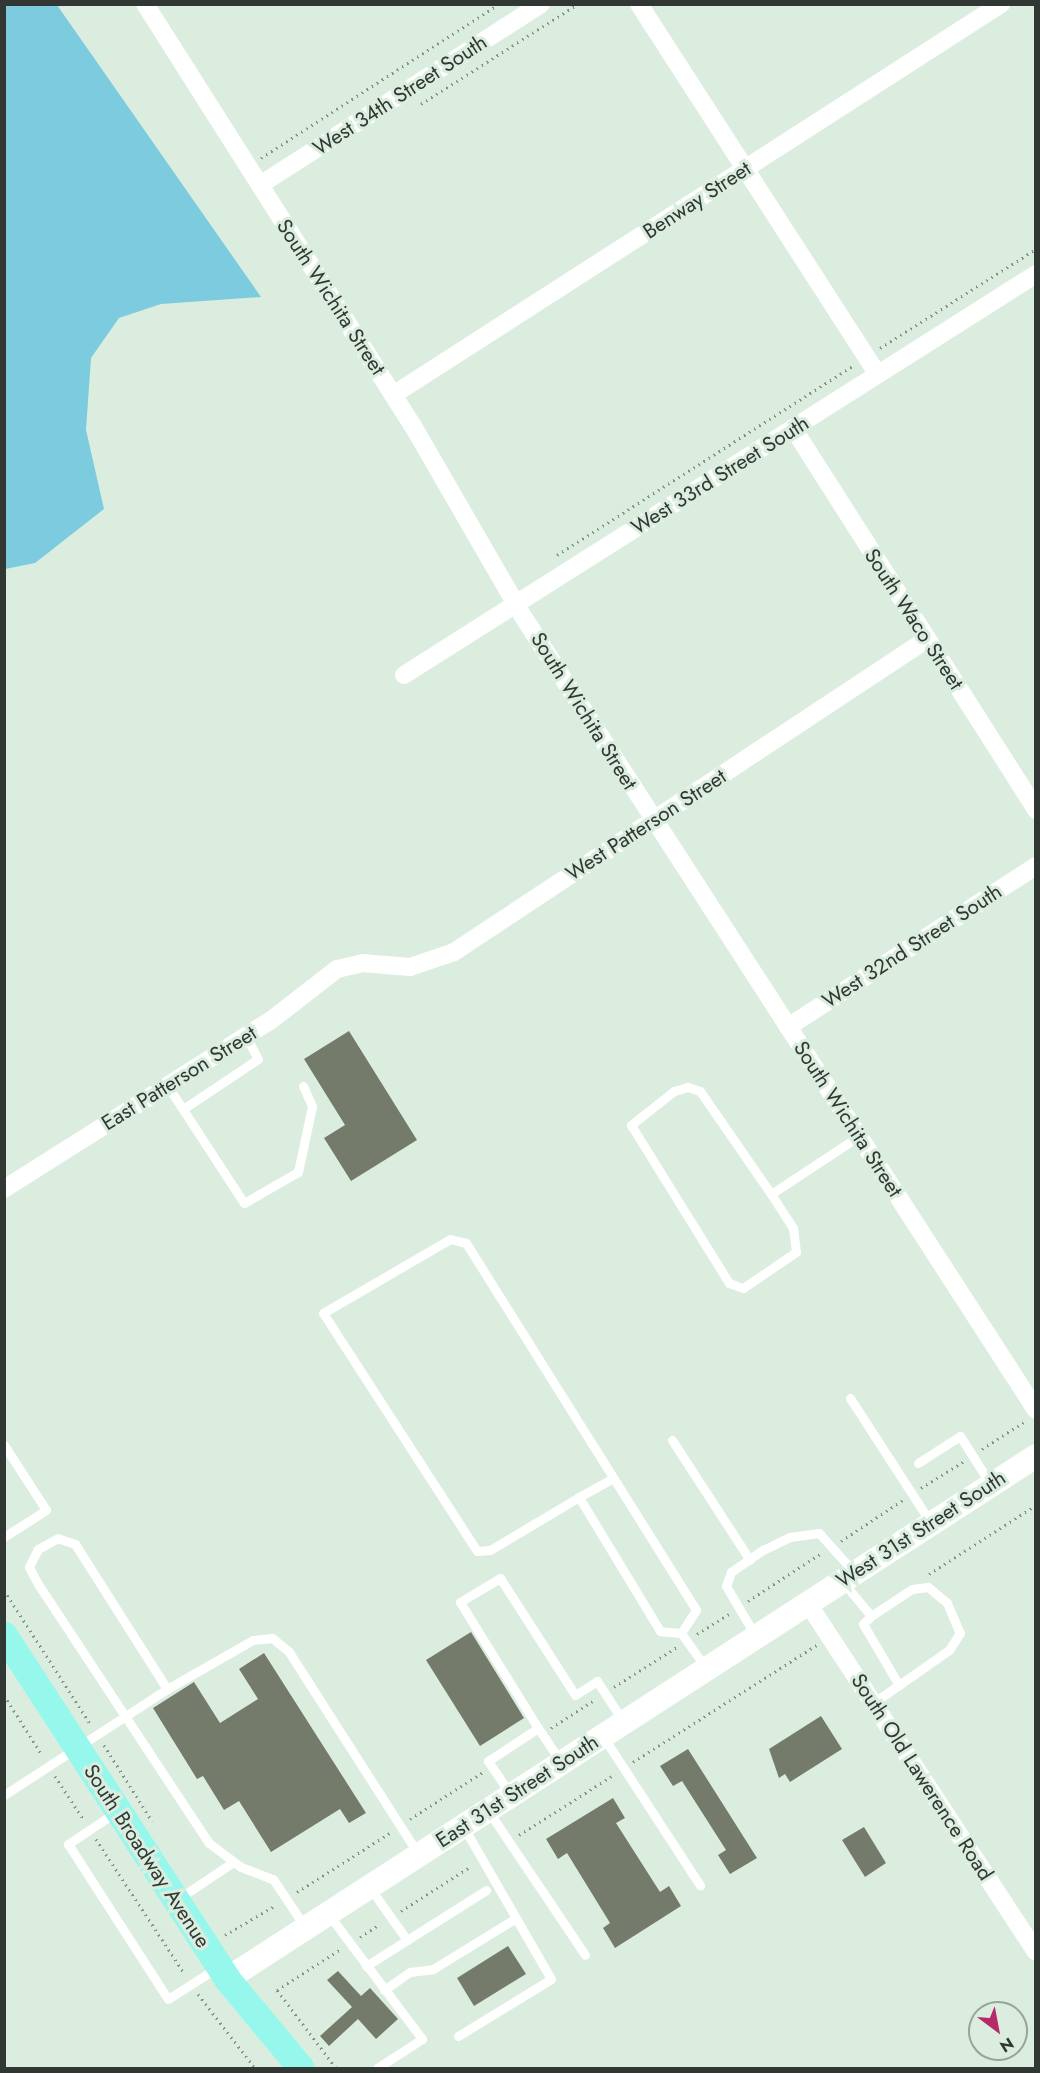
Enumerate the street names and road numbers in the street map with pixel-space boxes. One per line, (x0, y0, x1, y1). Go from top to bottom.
street label: West 34th Street South (308, 29, 492, 161)
street label: Benway Street (638, 156, 756, 244)
street label: South Wichita Street (271, 214, 391, 380)
street label: West 33rd Street South (627, 410, 813, 540)
street label: South Waco Street (859, 544, 969, 694)
street label: South Wichita Street (525, 628, 643, 794)
street label: West Patterson Street (561, 764, 731, 886)
street label: West 32nd Street South (818, 879, 1006, 1013)
street label: East Patterson Street (97, 1020, 261, 1136)
street label: South Wichita Street (788, 1036, 908, 1202)
street label: West 31st Street South (832, 1465, 1010, 1593)
street label: South Old Lawerence Road (846, 1669, 998, 1885)
street label: East 31st Street South (431, 1729, 603, 1853)
street label: South Broadway Avenue (78, 1760, 216, 1952)

